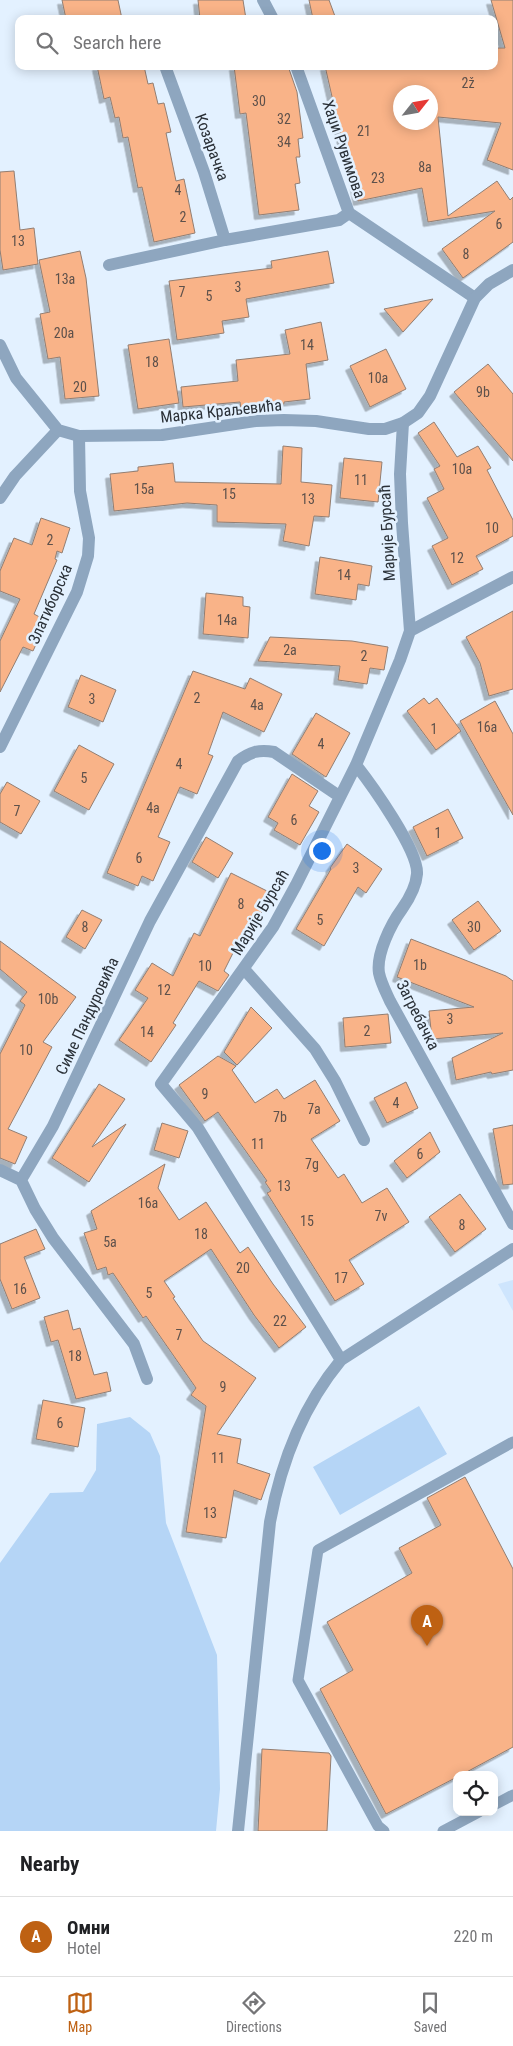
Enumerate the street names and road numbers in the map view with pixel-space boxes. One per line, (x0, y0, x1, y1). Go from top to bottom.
street label: Хаџи Рувимова (318, 98, 370, 200)
street label: Козарачка (191, 111, 233, 183)
street label: Марка Краљевића (159, 395, 283, 427)
street label: Марије Бурсаћ (375, 484, 399, 582)
street label: Златиборска (24, 561, 76, 647)
street label: Марије Бурсаћ (227, 866, 293, 958)
street label: Симе Пандуровића (51, 954, 123, 1078)
street label: Загребачка (392, 977, 444, 1053)

